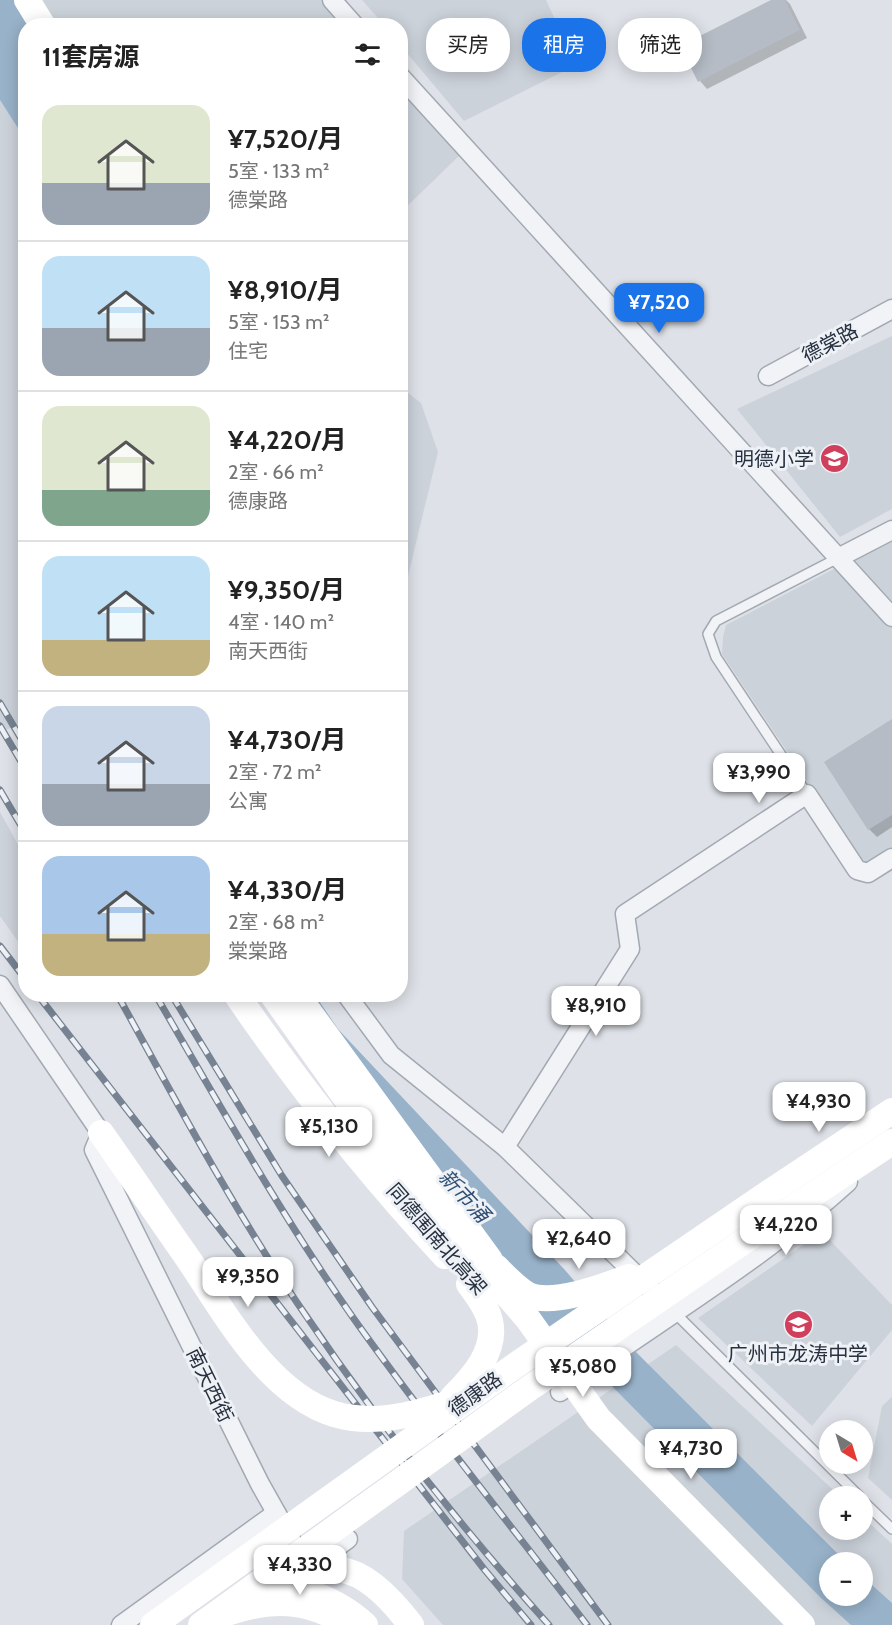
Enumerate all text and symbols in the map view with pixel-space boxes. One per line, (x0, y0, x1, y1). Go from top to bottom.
chip: 买房 (426, 18, 510, 72)
chip: 租房 (522, 18, 606, 72)
chip: 筛选 (618, 18, 702, 72)
icon: filters (351, 38, 384, 71)
text: 11套房源 (42, 41, 139, 73)
text: ¥7,520/月 (228, 123, 343, 155)
icon: home (90, 129, 162, 201)
text: 5室 · 133 m² (228, 159, 329, 183)
text: 德棠路 (228, 188, 288, 212)
text: ¥8,910/月 (228, 274, 343, 306)
icon: home (90, 280, 162, 352)
pin: ¥7,520 (610, 283, 708, 334)
text: ¥7,520 (628, 290, 690, 314)
text: 5室 · 153 m² (228, 310, 329, 334)
street label: 德棠路 (798, 318, 862, 368)
text: 住宅 (228, 339, 268, 363)
text: ¥4,220/月 (228, 424, 347, 456)
icon: home (90, 430, 162, 502)
school or university icon: 明德小学 (819, 443, 851, 475)
place label: 明德小学 (734, 447, 814, 471)
text: 2室 · 66 m² (228, 460, 324, 484)
text: 德康路 (228, 489, 288, 513)
text: ¥9,350/月 (228, 574, 345, 606)
icon: home (90, 580, 162, 652)
text: 4室 · 140 m² (228, 610, 334, 634)
text: 南天西街 (228, 639, 308, 663)
text: ¥4,730/月 (228, 724, 347, 756)
icon: home (90, 730, 162, 802)
pin: ¥3,990 (710, 753, 808, 804)
text: 2室 · 72 m² (228, 760, 321, 784)
text: ¥3,990 (727, 760, 791, 784)
text: 公寓 (228, 789, 268, 813)
text: ¥4,330/月 (228, 874, 347, 906)
icon: home (90, 880, 162, 952)
text: 2室 · 68 m² (228, 910, 324, 934)
text: 棠棠路 (228, 939, 288, 963)
pin: ¥8,910 (547, 986, 645, 1037)
text: ¥8,910 (565, 993, 627, 1017)
pin: ¥4,930 (770, 1082, 868, 1133)
text: ¥4,930 (787, 1089, 851, 1113)
pin: ¥5,130 (280, 1107, 378, 1158)
text: ¥5,130 (299, 1114, 359, 1138)
water label: 新市涌 (434, 1164, 496, 1229)
street label: 同德围南北高架 (382, 1178, 492, 1300)
pin: ¥4,220 (737, 1205, 835, 1256)
text: ¥4,220 (754, 1212, 818, 1236)
pin: ¥2,640 (530, 1219, 628, 1270)
text: ¥2,640 (546, 1226, 612, 1250)
pin: ¥9,350 (199, 1257, 297, 1308)
text: ¥9,350 (216, 1264, 280, 1288)
school or university icon: 广州市龙涛中学 (782, 1308, 814, 1340)
place label: 广州市龙涛中学 (728, 1342, 868, 1366)
street label: 南天西街 (182, 1344, 238, 1426)
pin: ¥5,080 (534, 1347, 632, 1398)
text: ¥5,080 (549, 1354, 617, 1378)
street label: 德康路 (444, 1367, 506, 1421)
north arrow (819, 1420, 873, 1474)
map controls (819, 1420, 873, 1606)
pin: ¥4,730 (642, 1429, 740, 1480)
text: ¥4,730 (659, 1436, 723, 1460)
button: + (819, 1486, 873, 1540)
pin: ¥4,330 (251, 1545, 349, 1596)
text: ¥4,330 (268, 1552, 332, 1576)
button: − (819, 1552, 873, 1606)

